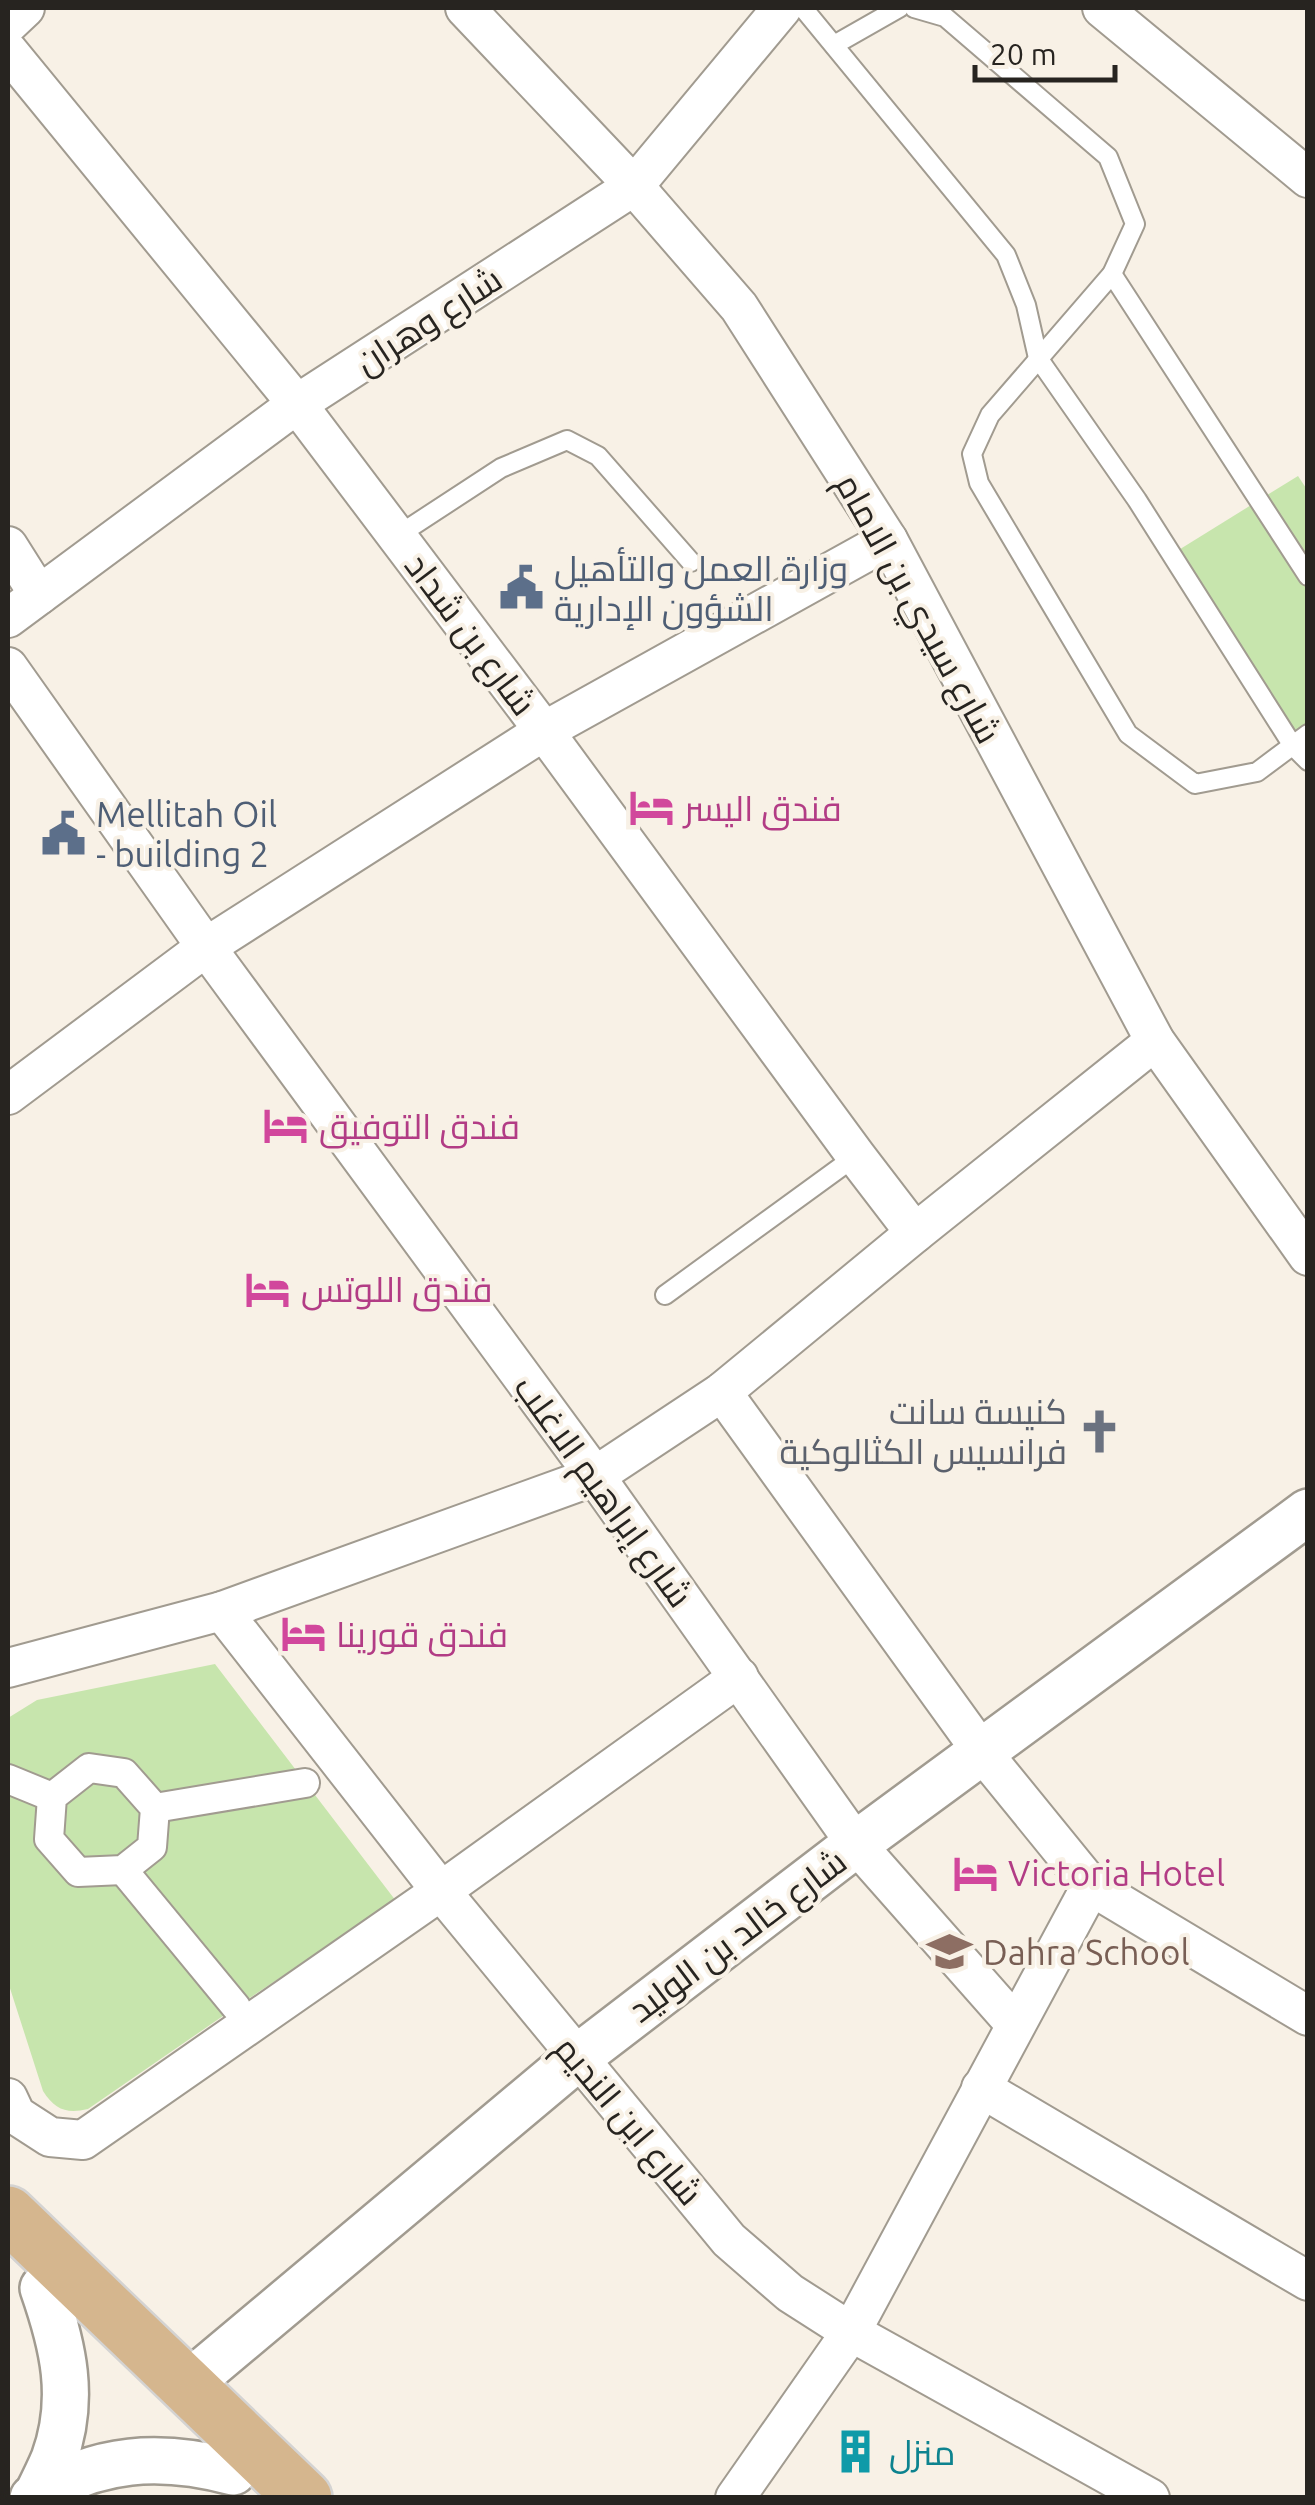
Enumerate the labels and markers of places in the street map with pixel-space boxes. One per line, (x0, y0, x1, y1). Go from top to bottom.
place label: وزارة العمل والتأهيل الشؤون الإدارية (554, 547, 848, 630)
public building icon: وزارة العمل والتأهيل الشؤون الإدارية (497, 564, 545, 612)
hotel icon: فندق اليسر (627, 784, 675, 832)
place label: فندق اليسر (682, 788, 842, 831)
place label: Mellitah Oil - building 2 (96, 794, 277, 874)
public building icon: Mellitah Oil - building 2 (39, 810, 87, 858)
hotel icon: فندق التوفيق (262, 1102, 310, 1150)
place label: فندق التوفيق (319, 1106, 520, 1149)
hotel icon: فندق اللوتس (244, 1265, 292, 1313)
place label: فندق اللوتس (301, 1269, 493, 1312)
place label: كنيسة سانت فرانسيس الكثالوكية (780, 1391, 1067, 1473)
church icon: كنيسة سانت فرانسيس الكثالوكية (1076, 1407, 1124, 1455)
hotel icon: فندق قورينا (279, 1610, 327, 1658)
place label: فندق قورينا (336, 1614, 508, 1657)
hotel icon: Victoria Hotel (951, 1849, 999, 1897)
place label: Victoria Hotel (1008, 1853, 1225, 1893)
school or university icon: Dahra School (926, 1928, 974, 1976)
place label: Dahra School (983, 1932, 1190, 1972)
building icon: منزل (832, 2428, 880, 2476)
place label: منزل (889, 2432, 956, 2474)

